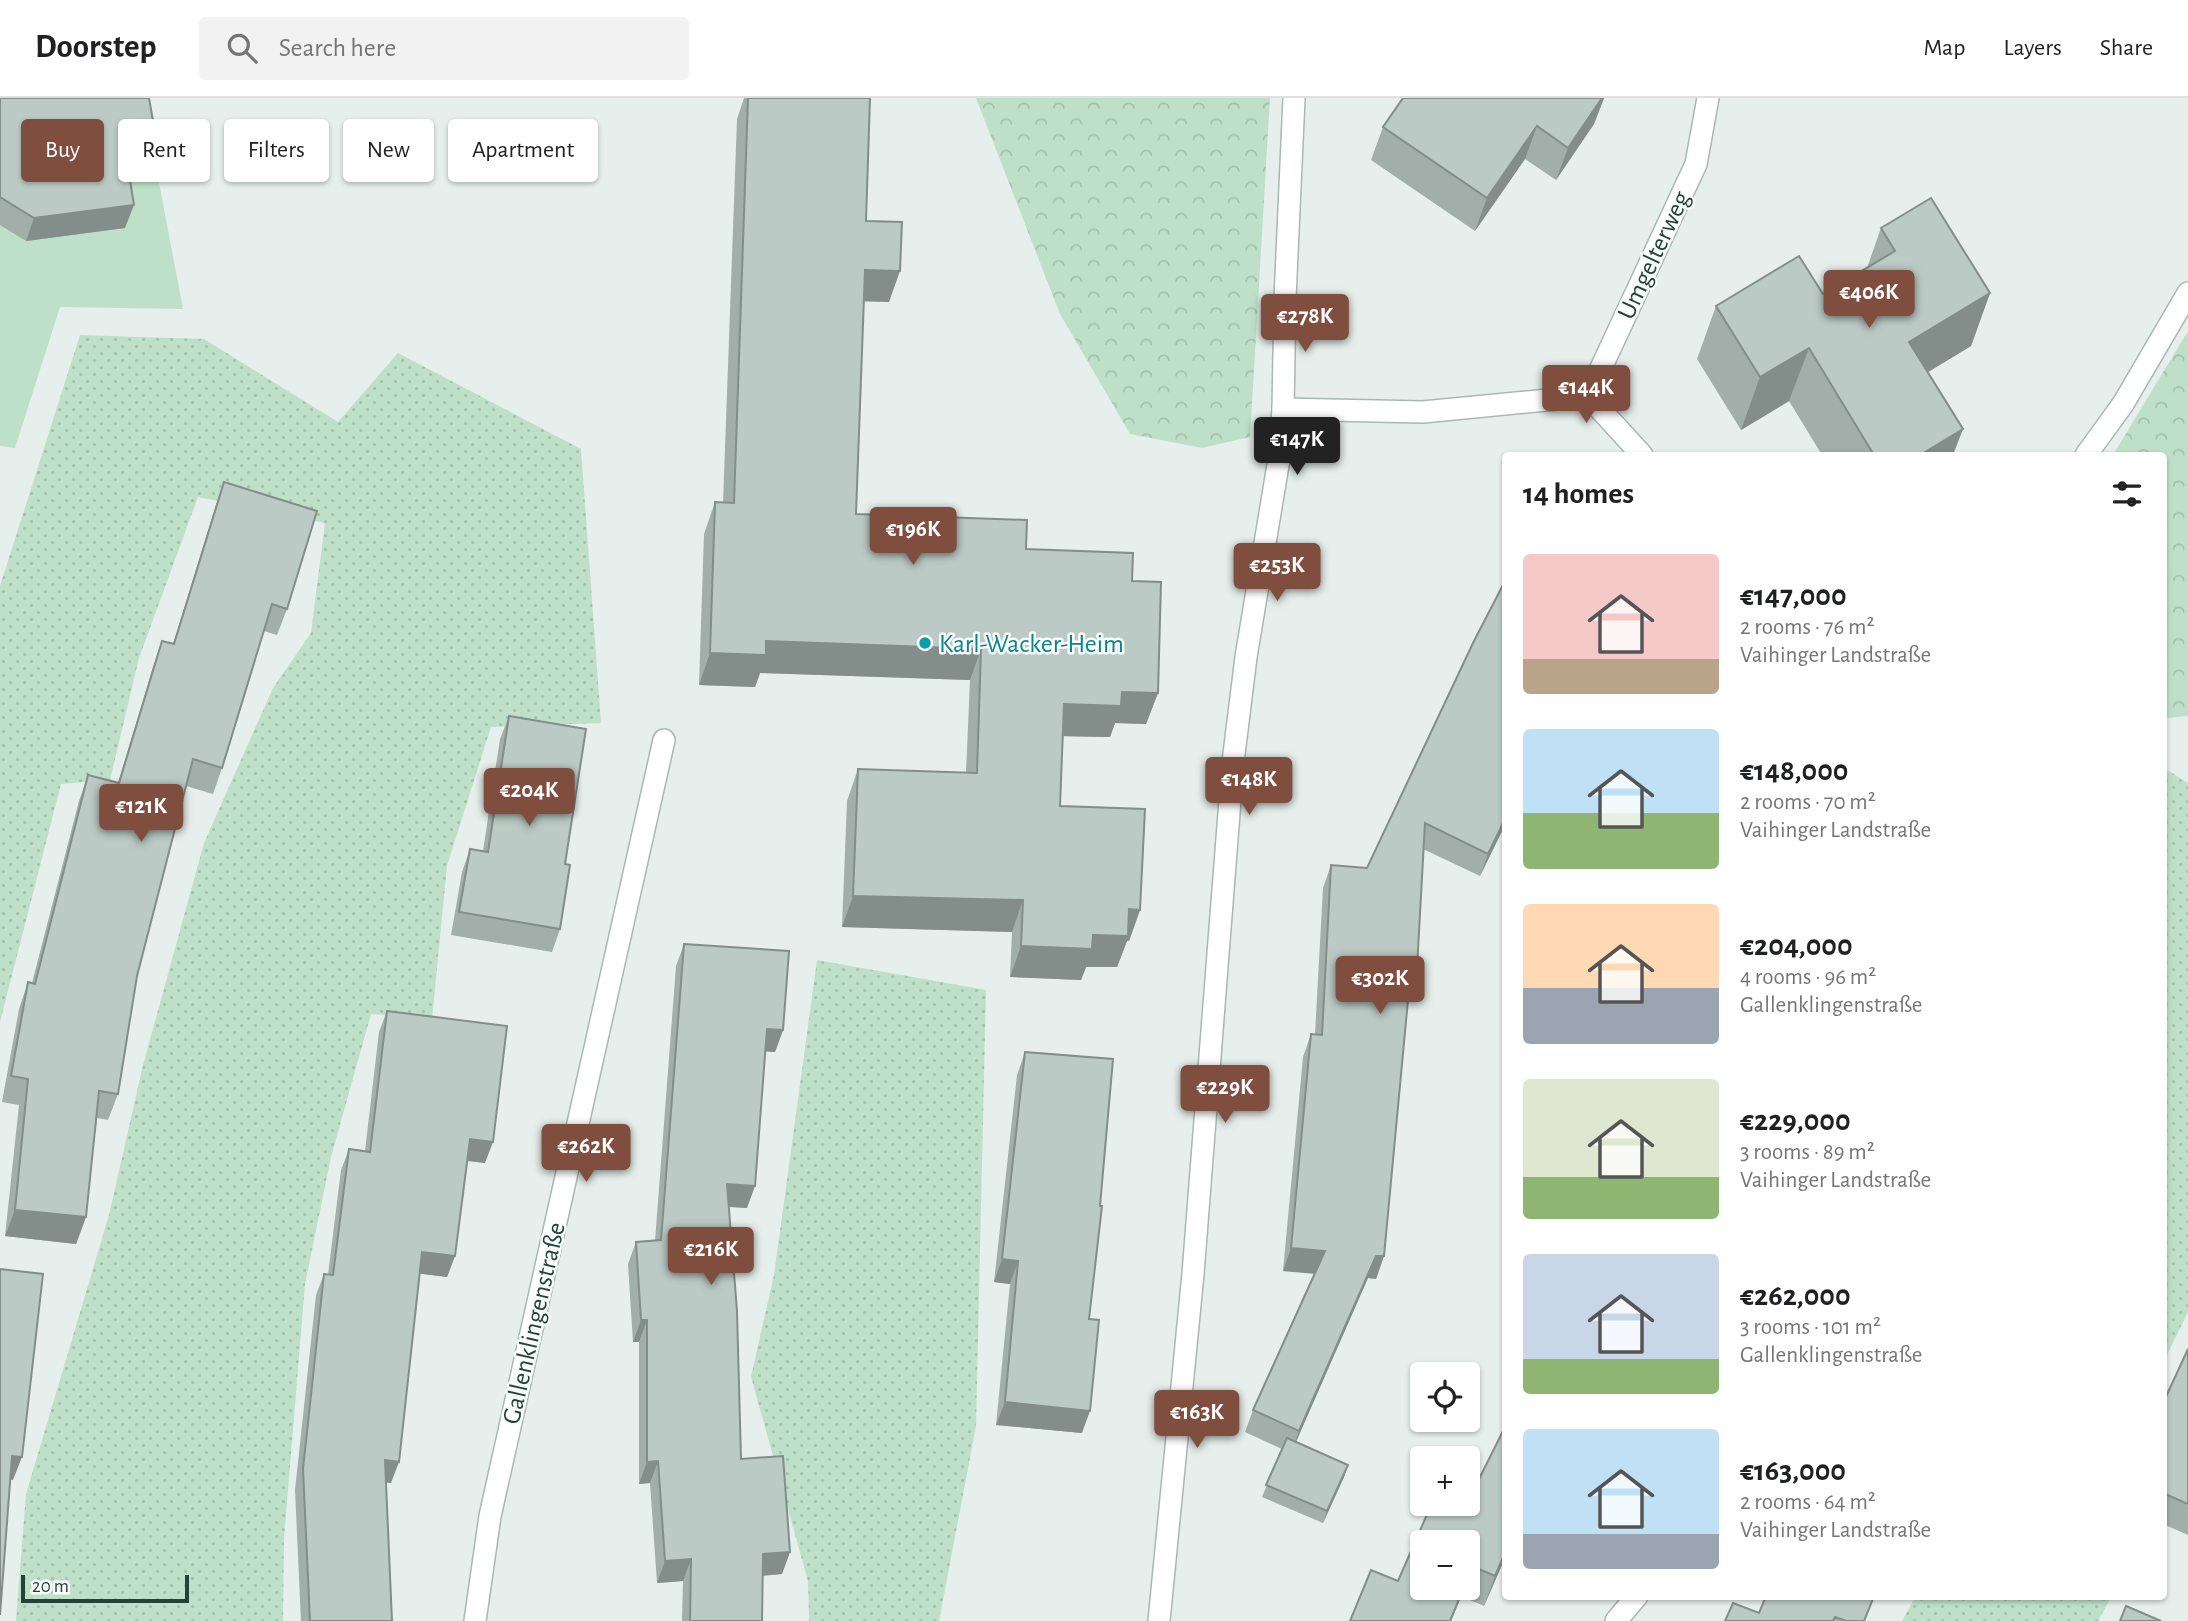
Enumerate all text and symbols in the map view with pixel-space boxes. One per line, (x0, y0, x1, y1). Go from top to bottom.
search box (199, 17, 689, 80)
icon: search (223, 29, 261, 67)
text: Doorstep (35, 31, 157, 64)
text: Search here (279, 35, 396, 61)
text: Map (1923, 36, 1965, 60)
text: Layers (2003, 36, 2062, 60)
text: Share (2100, 36, 2153, 60)
chip: Buy (21, 119, 104, 182)
chip: Rent (118, 119, 210, 182)
chip: Filters (224, 119, 329, 182)
chip: New (343, 119, 434, 182)
chip: Apartment (448, 119, 598, 182)
street label: Umgelterweg (1613, 187, 1695, 323)
pin: €406K (1820, 271, 1918, 330)
text: €406K (1840, 281, 1898, 304)
pin: €278K (1256, 294, 1354, 354)
text: €278K (1277, 305, 1333, 328)
pin: €144K (1537, 366, 1635, 425)
text: €144K (1558, 376, 1614, 399)
pin: €147K (1248, 418, 1346, 477)
text: €147K (1270, 428, 1324, 451)
icon: filters (2108, 475, 2146, 513)
text: 14 homes (1523, 479, 1634, 509)
pin: €196K (864, 508, 962, 567)
text: €196K (886, 518, 940, 541)
pin: €253K (1228, 544, 1326, 603)
text: €253K (1250, 554, 1304, 577)
text: €147,000 (1740, 581, 1847, 611)
icon: home (1579, 582, 1663, 666)
text: 2 rooms · 76 m² (1740, 616, 1874, 639)
place label: Karl-Wacker-Heim (939, 631, 1124, 657)
marker: Karl-Wacker-Heim (917, 635, 933, 651)
text: Vaihinger Landstraße (1740, 644, 1931, 667)
text: €148,000 (1740, 756, 1848, 786)
icon: home (1579, 757, 1663, 841)
pin: €148K (1200, 758, 1298, 817)
pin: €204K (480, 768, 578, 828)
text: €148K (1221, 768, 1277, 791)
text: €204K (500, 779, 558, 802)
pin: €121K (92, 784, 190, 844)
text: 2 rooms · 70 m² (1740, 791, 1876, 814)
text: €121K (115, 795, 167, 818)
text: Vaihinger Landstraße (1740, 819, 1931, 842)
text: €204,000 (1740, 931, 1853, 961)
icon: home (1579, 932, 1663, 1016)
pin: €302K (1331, 956, 1429, 1016)
text: 4 rooms · 96 m² (1740, 966, 1876, 989)
text: €302K (1352, 967, 1408, 990)
text: Gallenklingenstraße (1740, 994, 1922, 1017)
pin: €229K (1176, 1066, 1274, 1125)
text: €229K (1197, 1076, 1253, 1099)
text: €229,000 (1740, 1106, 1851, 1136)
icon: home (1579, 1107, 1663, 1191)
pin: €262K (537, 1124, 635, 1184)
text: €262K (558, 1135, 614, 1158)
text: 3 rooms · 89 m² (1740, 1141, 1875, 1164)
text: Vaihinger Landstraße (1740, 1169, 1931, 1192)
street label: Gallenklingenstraße (498, 1220, 570, 1427)
pin: €216K (662, 1228, 760, 1287)
text: €216K (684, 1238, 738, 1261)
text: €262,000 (1740, 1281, 1851, 1311)
icon: home (1579, 1282, 1663, 1366)
text: 3 rooms · 101 m² (1740, 1316, 1881, 1339)
text: Gallenklingenstraße (1740, 1344, 1922, 1367)
map controls (1410, 1362, 1480, 1600)
button: locate (1410, 1362, 1480, 1432)
pin: €163K (1148, 1390, 1246, 1450)
text: €163K (1170, 1401, 1224, 1424)
button: + (1410, 1446, 1480, 1516)
text: €163,000 (1740, 1456, 1846, 1486)
icon: home (1579, 1457, 1663, 1541)
text: 2 rooms · 64 m² (1740, 1491, 1876, 1514)
text: Vaihinger Landstraße (1740, 1519, 1931, 1542)
button: − (1410, 1530, 1480, 1600)
scale bar (21, 1572, 189, 1604)
text: 20 m (32, 1577, 69, 1596)

